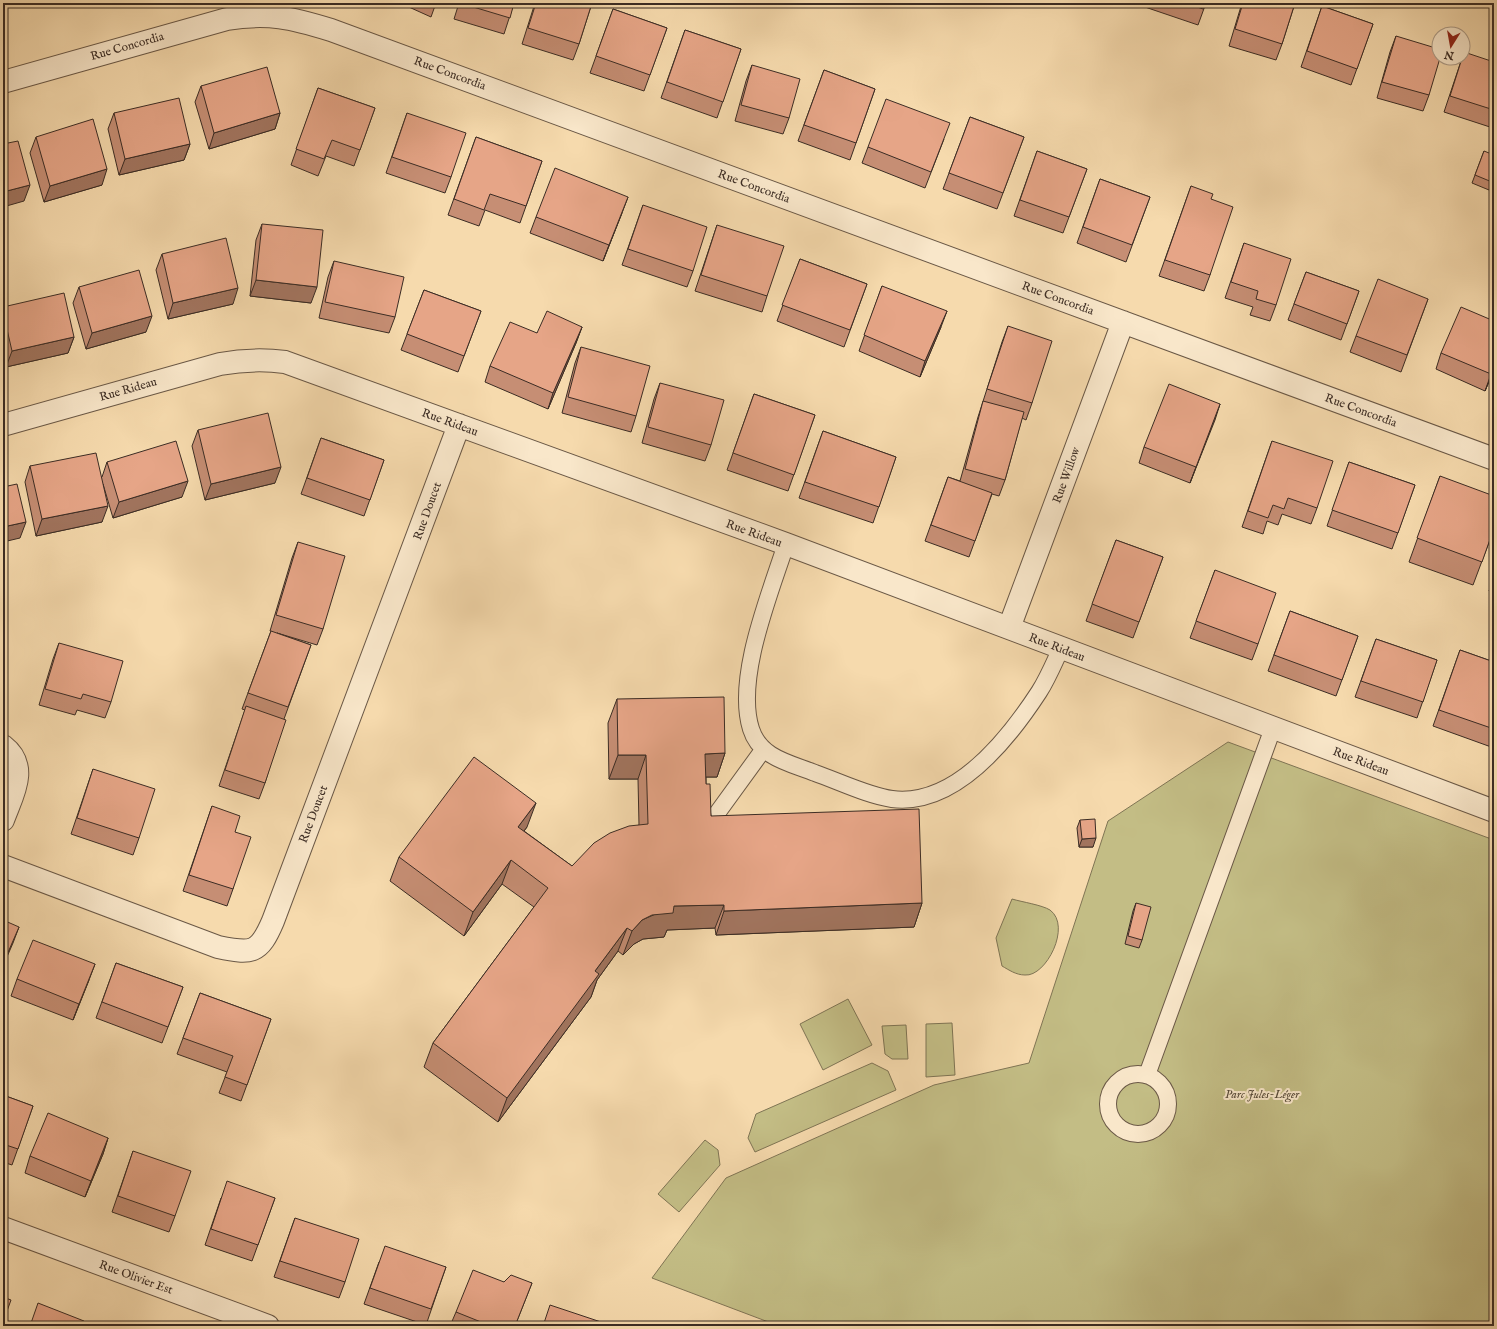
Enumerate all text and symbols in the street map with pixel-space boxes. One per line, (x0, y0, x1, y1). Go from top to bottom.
north arrow (1431, 26, 1471, 66)
street label: Rue Concordia (89, 29, 166, 64)
text: N (1443, 47, 1456, 63)
street label: Rue Concordia (412, 53, 489, 94)
street label: Rue Concordia (716, 166, 793, 207)
street label: Rue Concordia (1020, 278, 1097, 319)
street label: Rue Rideau (98, 374, 159, 405)
street label: Rue Concordia (1323, 390, 1400, 431)
street label: Rue Rideau (420, 405, 480, 440)
street label: Rue Willow (1049, 444, 1084, 505)
street label: Rue Doucet (410, 480, 445, 542)
street label: Rue Rideau (724, 516, 784, 551)
street label: Rue Rideau (1027, 630, 1087, 665)
street label: Rue Rideau (1331, 744, 1391, 779)
street label: Rue Doucet (296, 783, 331, 845)
park label: Parc Jules-Léger (1225, 1087, 1300, 1103)
street label: Rue Olivier Est (97, 1257, 175, 1298)

